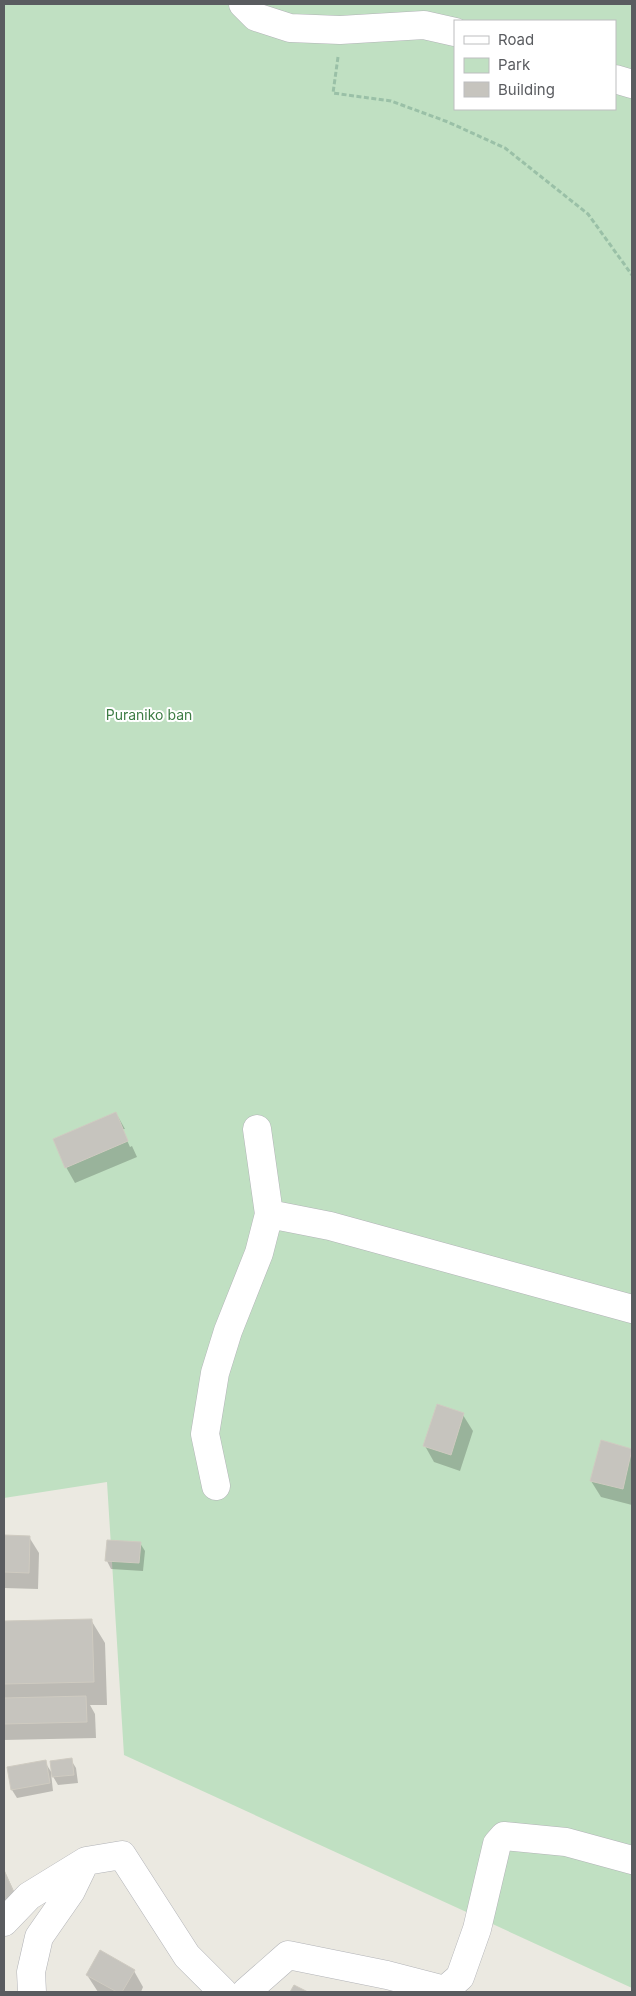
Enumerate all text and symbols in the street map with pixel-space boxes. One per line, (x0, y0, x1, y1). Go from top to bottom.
legend (454, 20, 616, 110)
text: Road (498, 30, 534, 49)
text: Park (498, 55, 531, 74)
text: Building (498, 80, 555, 99)
park label: Puraniko ban (106, 706, 192, 723)

